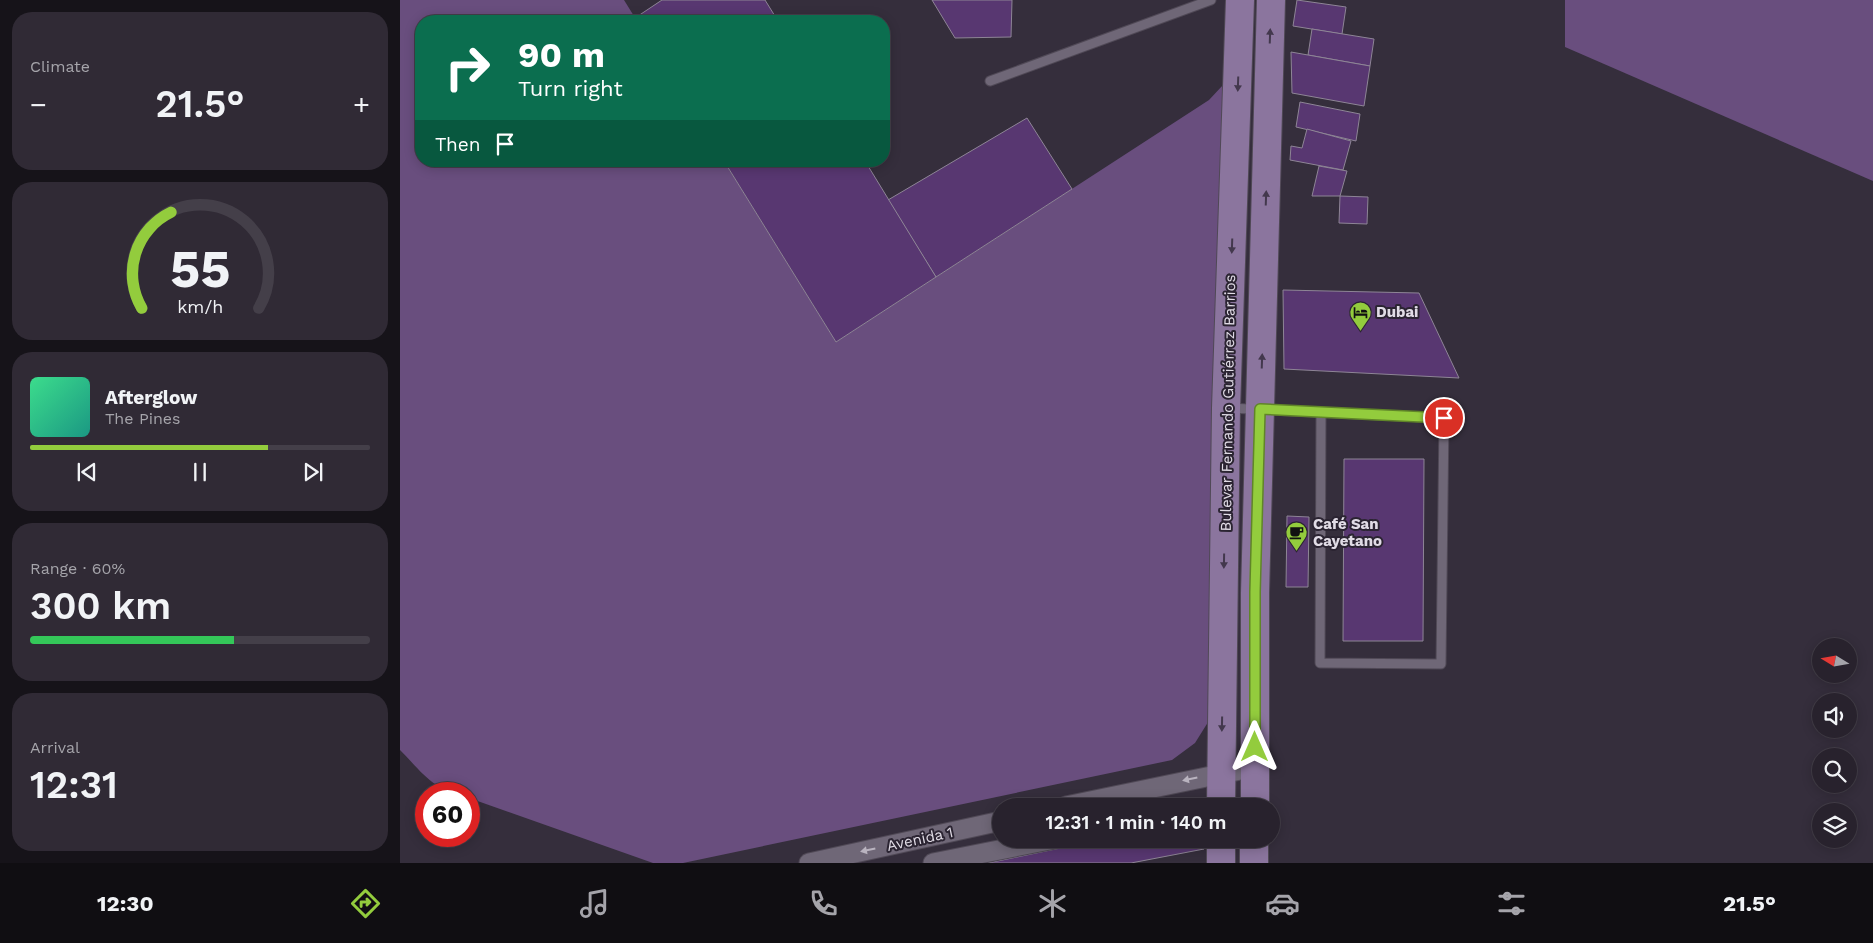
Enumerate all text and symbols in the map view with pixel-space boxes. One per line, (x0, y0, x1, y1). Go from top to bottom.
one-way arrow (1266, 27, 1274, 43)
text: 90 m (518, 34, 605, 76)
icon: right (435, 35, 500, 100)
text: Climate (30, 57, 90, 76)
text: Turn right (518, 76, 623, 101)
one-way arrow (1233, 76, 1241, 92)
text: 21.5° (155, 82, 245, 126)
text: − (30, 88, 47, 121)
text: + (353, 88, 370, 121)
icon: arrive (491, 130, 519, 158)
text: Then (435, 133, 481, 156)
one-way arrow (1262, 190, 1270, 206)
one-way arrow (1228, 238, 1236, 254)
text: 55 (170, 239, 230, 300)
street label: Bulevar Fernando Gutiérrez Barrios (1217, 274, 1239, 532)
text: km/h (177, 296, 223, 317)
hotel icon: Dubai (1348, 300, 1372, 331)
place label: Dubai (1376, 303, 1418, 321)
one-way arrow (1258, 352, 1266, 368)
text: Afterglow (105, 386, 197, 409)
pin (1423, 397, 1465, 439)
icon: arrive (1430, 404, 1458, 432)
text: The Pines (105, 409, 181, 428)
icon: previous (73, 458, 101, 486)
icon: pause (186, 458, 214, 486)
icon: next (299, 458, 327, 486)
place label: Café San Cayetano (1313, 515, 1382, 550)
cafe icon: Café San Cayetano (1285, 521, 1309, 552)
one-way arrow (1220, 554, 1228, 570)
text: Range · 60% (30, 559, 125, 578)
text: 300 km (30, 584, 171, 628)
north arrow (1812, 638, 1858, 682)
map controls (1812, 638, 1857, 848)
button: sound (1812, 693, 1857, 738)
one-way arrow (1218, 716, 1226, 732)
position arrow (1228, 720, 1280, 772)
text: Arrival (30, 738, 80, 757)
button: search (1812, 748, 1857, 793)
text: 12:31 (30, 763, 118, 807)
one-way arrow (1183, 775, 1198, 783)
speed limit sign: 60 (415, 782, 480, 847)
button: layers (1812, 803, 1857, 848)
text: 12:31 · 1 min · 140 m (1045, 811, 1227, 834)
street label: Avenida 1 (885, 823, 955, 855)
one-way arrow (861, 846, 876, 854)
icon: directions (348, 886, 383, 921)
icon: music (577, 886, 612, 921)
icon: phone (806, 886, 841, 921)
icon: climate (1035, 886, 1070, 921)
icon: car (1265, 886, 1300, 921)
icon: filters (1494, 886, 1529, 921)
text: 12:30 (97, 891, 154, 916)
text: 21.5° (1723, 891, 1776, 916)

